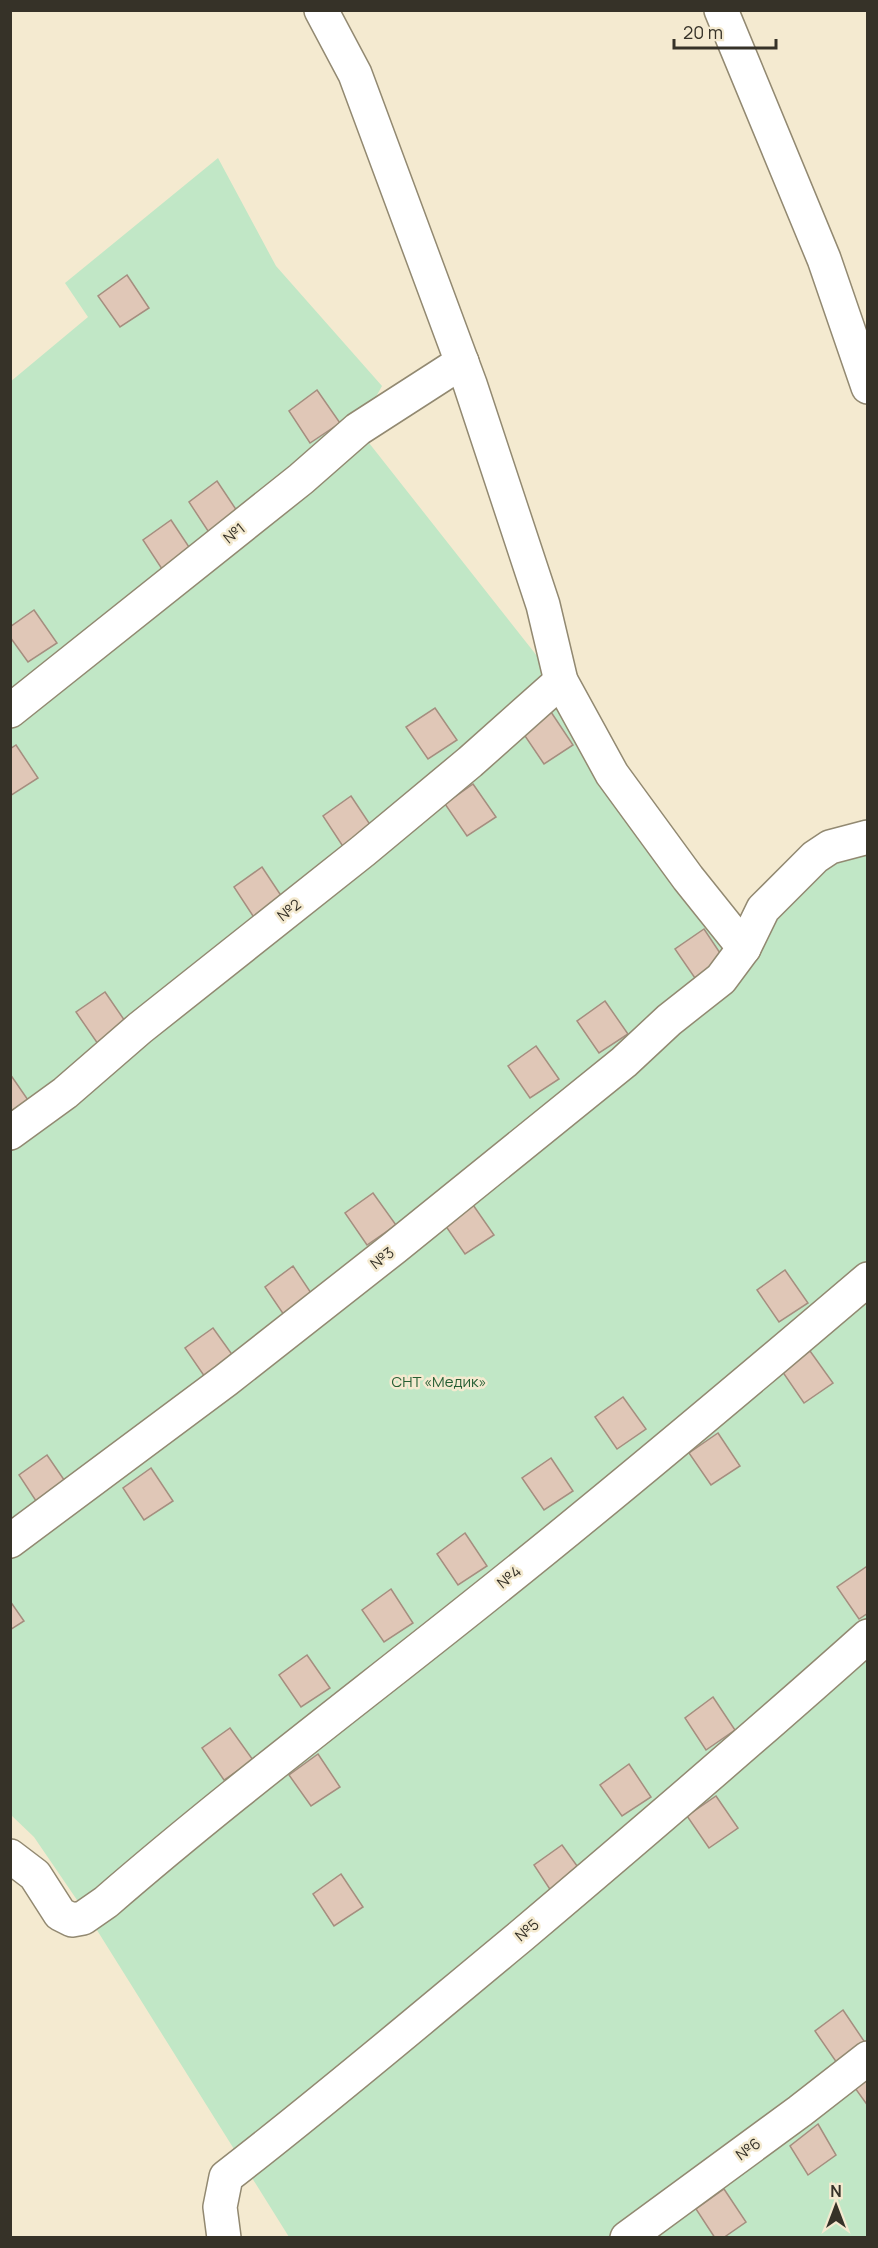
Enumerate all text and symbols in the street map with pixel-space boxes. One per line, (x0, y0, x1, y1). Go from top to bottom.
scale bar (674, 12, 776, 50)
text: 20 m (683, 20, 723, 44)
street label: №1 (219, 518, 249, 548)
street label: №2 (273, 894, 305, 926)
street label: №3 (366, 1242, 398, 1274)
park label: СНТ «Медик» (392, 1371, 486, 1392)
street label: №4 (493, 1561, 526, 1593)
street label: №5 (511, 1914, 543, 1946)
street label: №6 (731, 2133, 765, 2165)
north arrow (806, 2176, 866, 2236)
text: N (830, 2180, 842, 2202)

